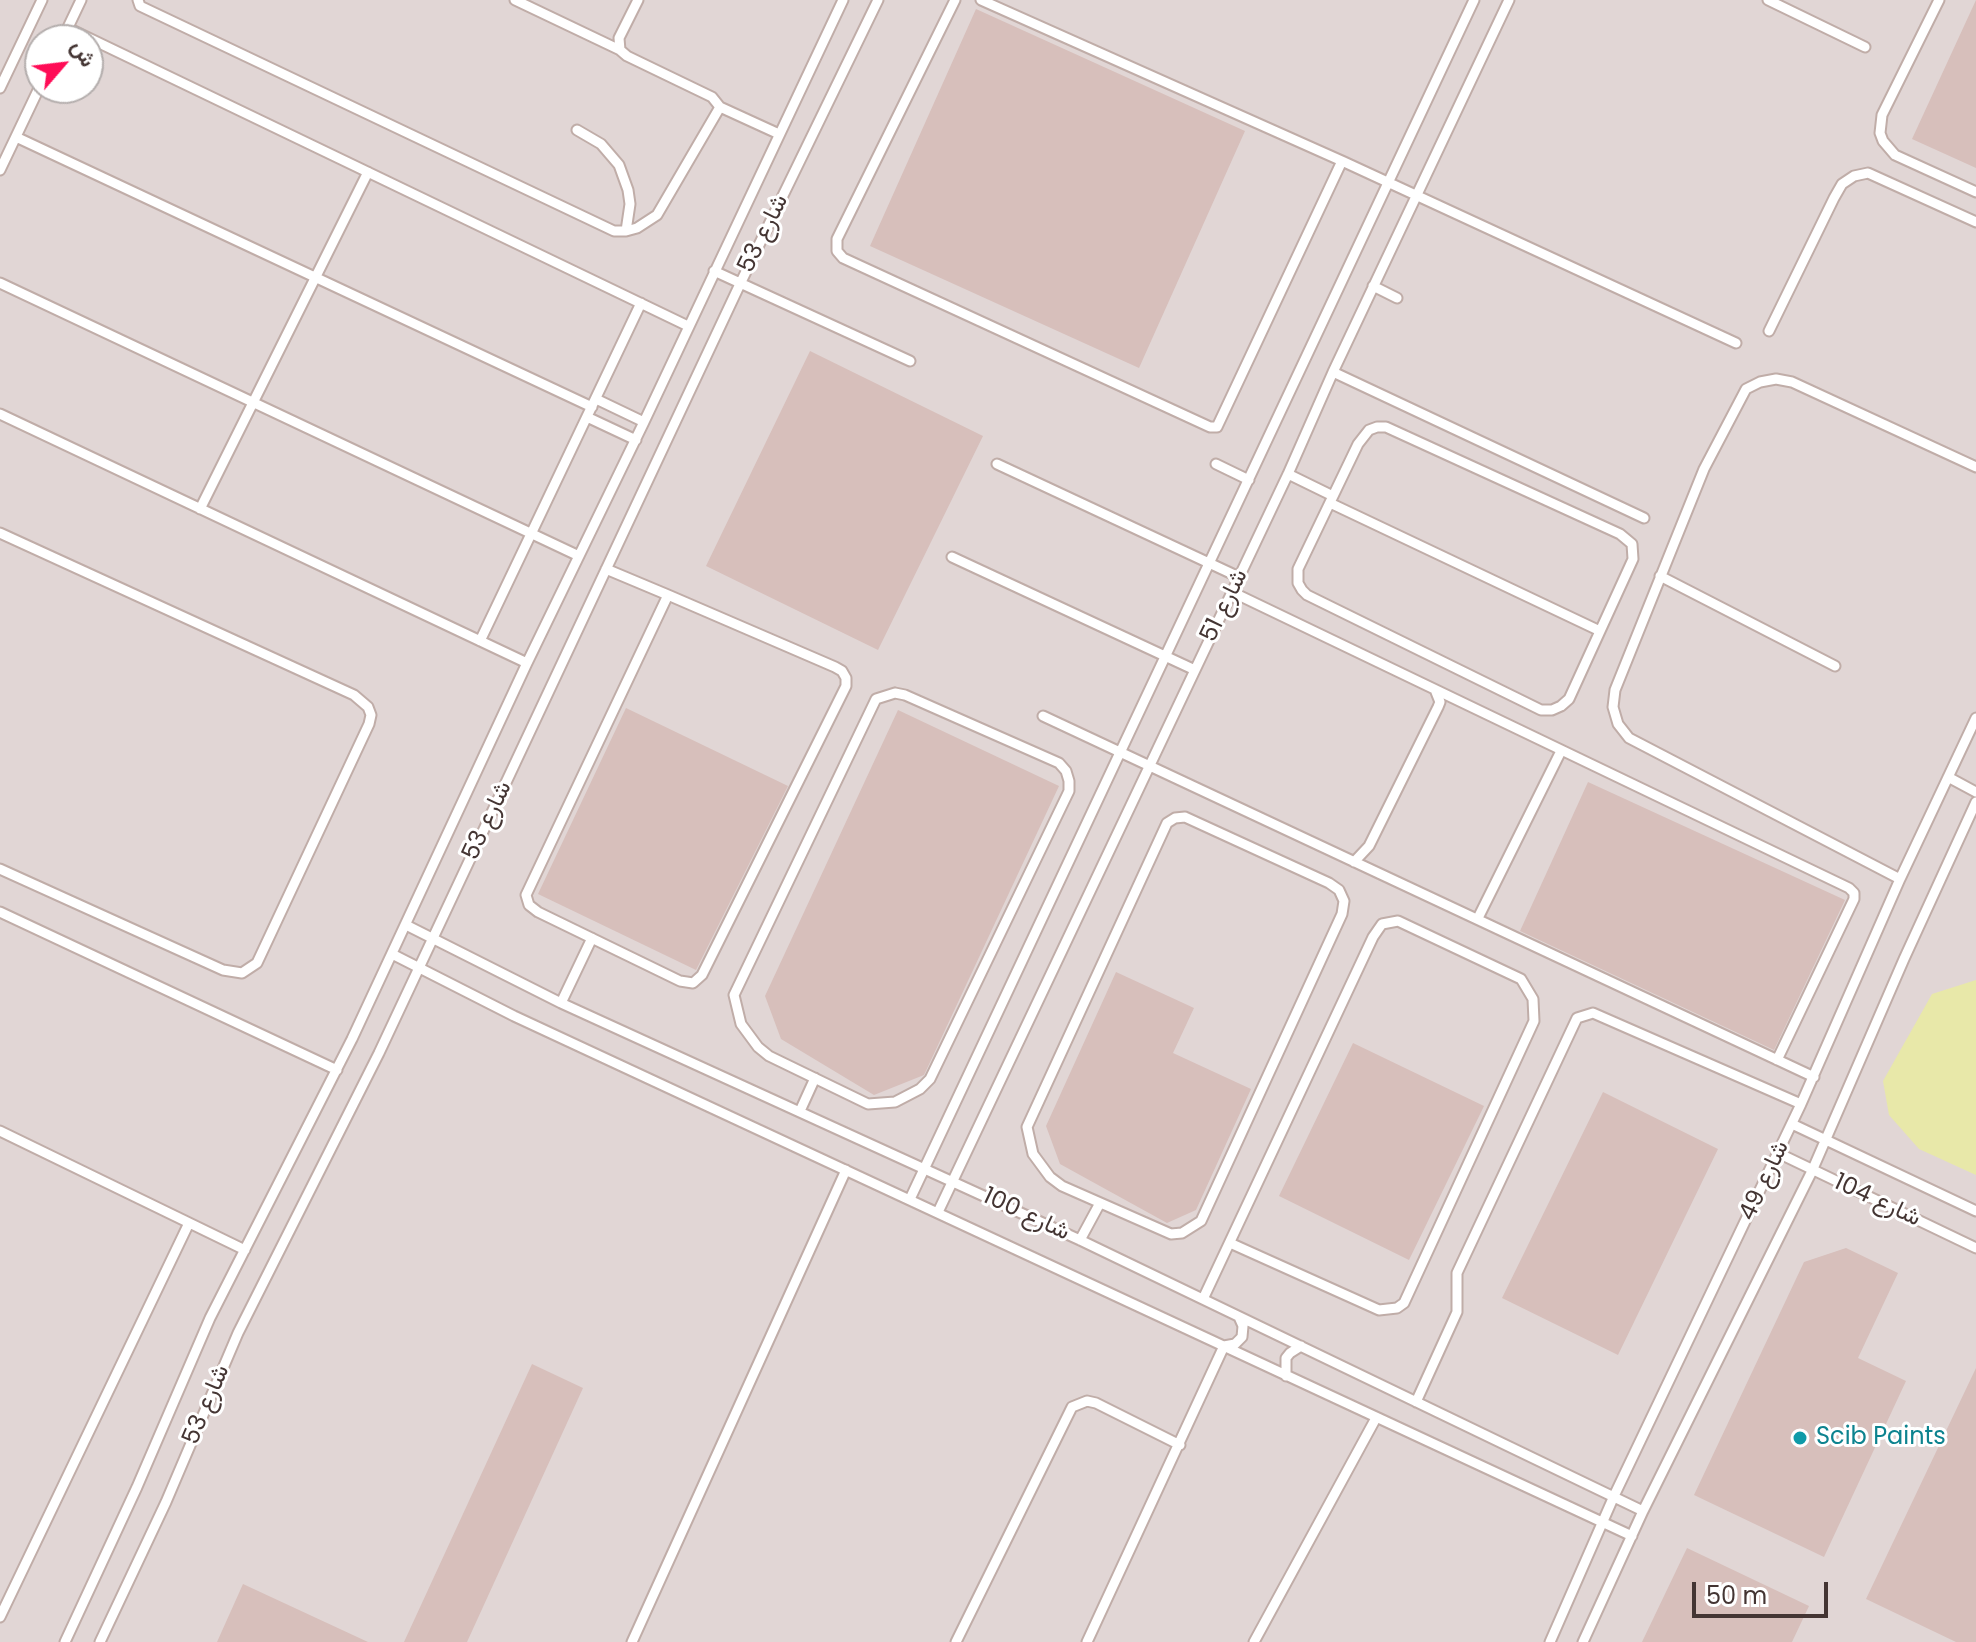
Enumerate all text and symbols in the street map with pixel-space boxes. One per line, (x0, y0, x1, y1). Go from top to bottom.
north arrow (24, 24, 104, 104)
text: ش (64, 34, 104, 72)
street label: شارع 53 (733, 190, 795, 278)
street label: شارع 51 (1195, 565, 1255, 647)
street label: شارع 53 (457, 777, 519, 865)
street label: شارع 49 (1734, 1136, 1796, 1226)
street label: شارع 104 (1829, 1168, 1925, 1234)
street label: شارع 100 (978, 1182, 1074, 1248)
street label: شارع 53 (177, 1361, 237, 1449)
place label: Scib Paints (1816, 1424, 1946, 1452)
marker: Scib Paints (1791, 1429, 1809, 1447)
scale bar (1696, 1566, 1832, 1616)
text: 50 m (1706, 1579, 1767, 1612)

